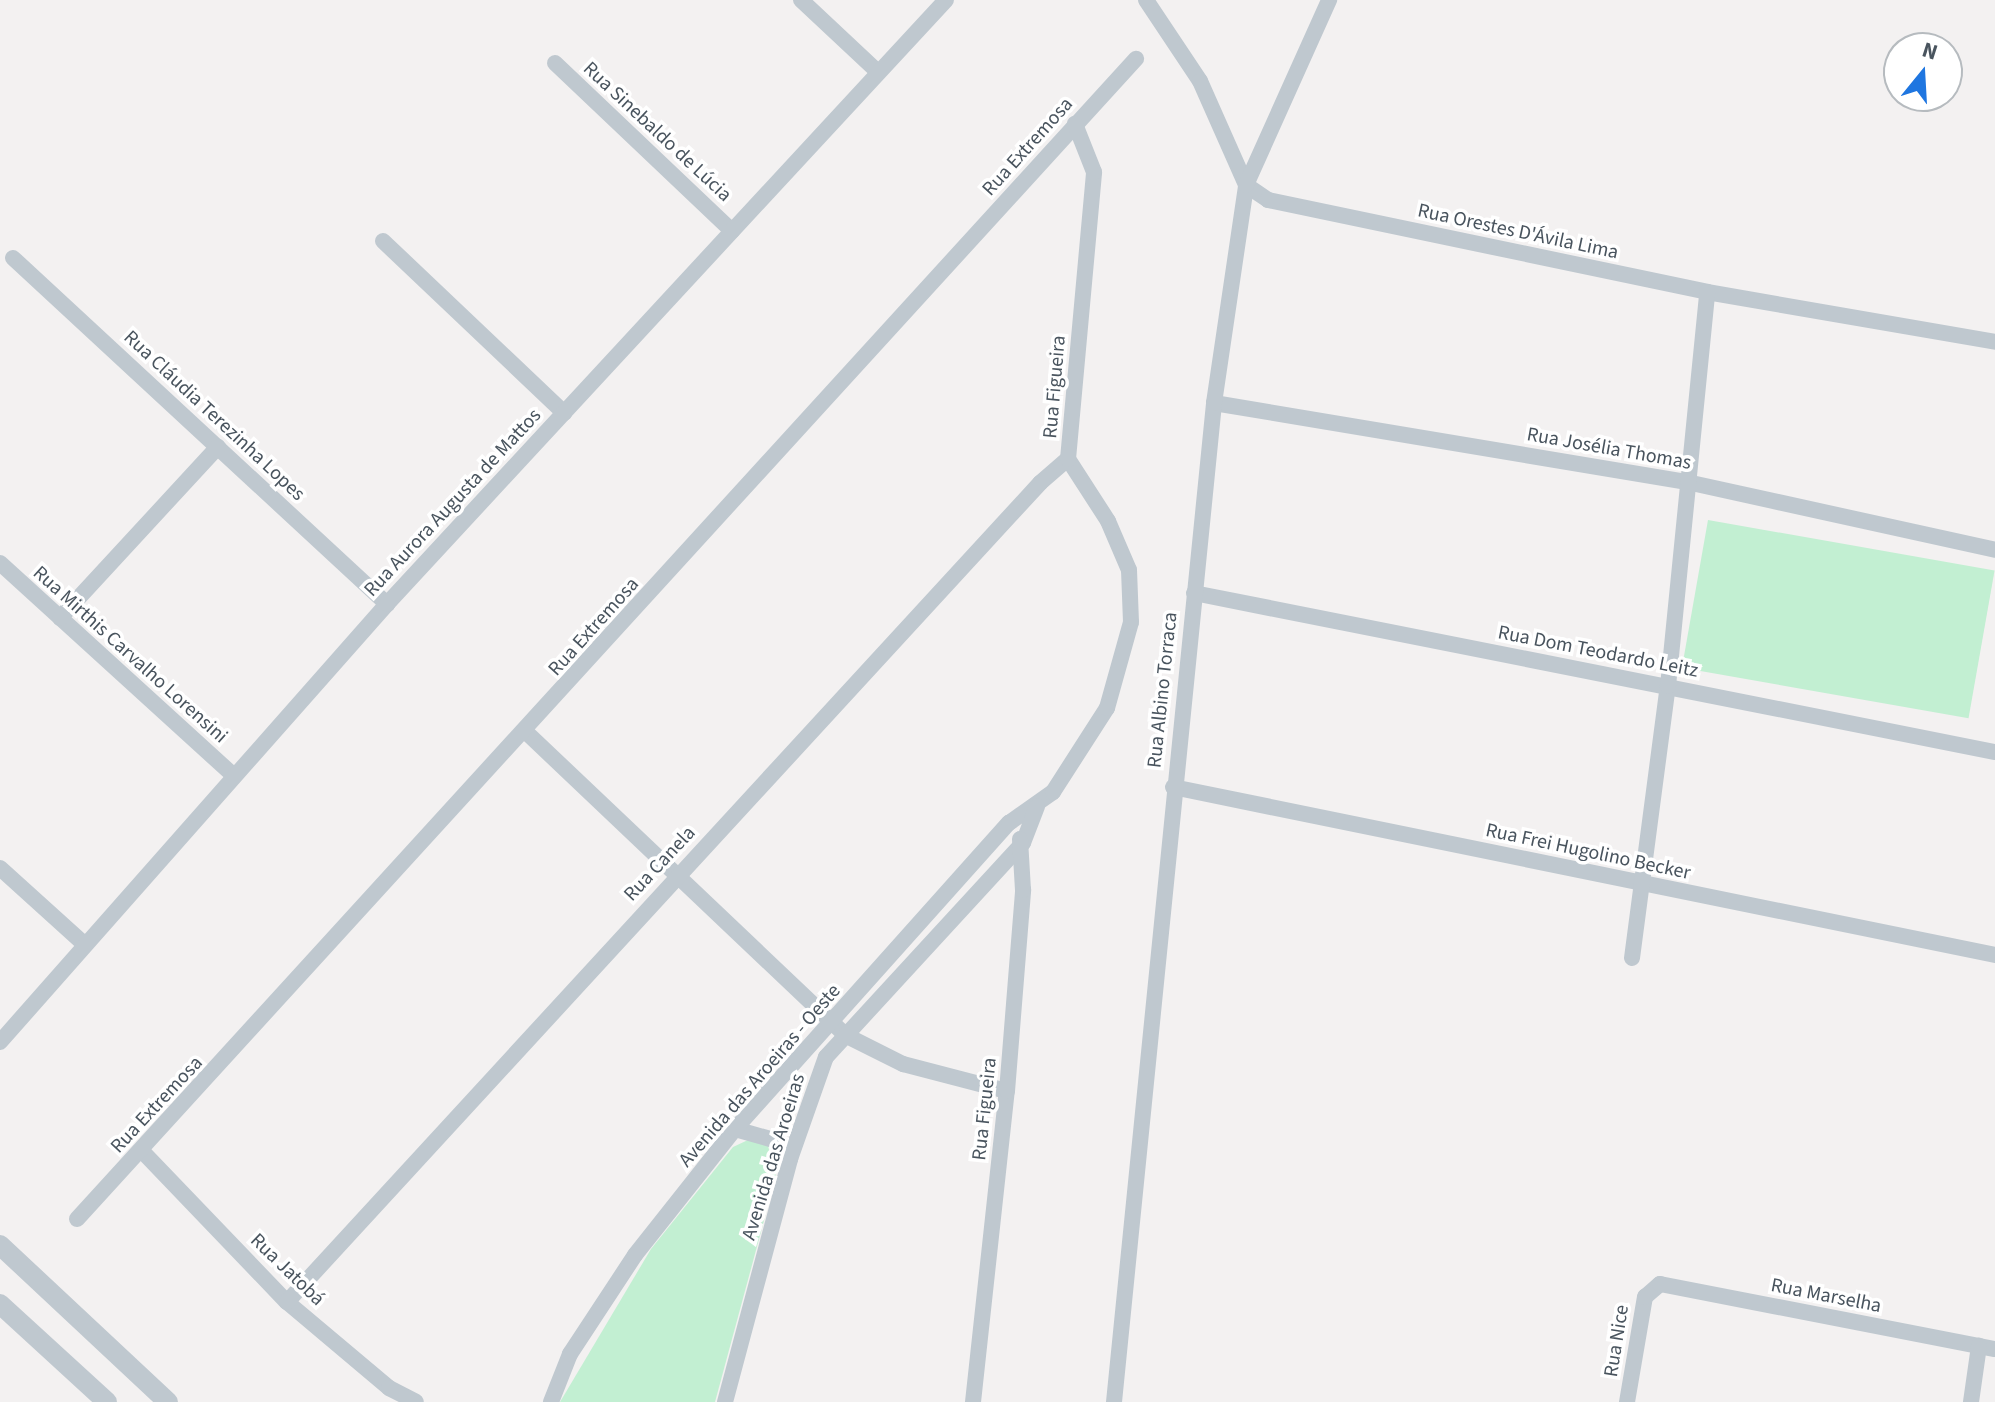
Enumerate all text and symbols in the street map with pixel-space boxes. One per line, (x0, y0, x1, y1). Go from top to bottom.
north arrow (1883, 32, 1963, 112)
text: N (1918, 34, 1942, 69)
street label: Rua Sinebaldo de Lúcia (578, 57, 736, 207)
street label: Rua Extremosa (978, 93, 1078, 201)
street label: Rua Orestes D'Ávila Lima (1415, 199, 1621, 265)
street label: Rua Cláudia Terezinha Lopes (118, 326, 310, 506)
street label: Rua Figueira (1039, 334, 1071, 440)
street label: Rua Aurora Augusta de Mattos (360, 404, 546, 602)
street label: Rua Josélia Thomas (1525, 423, 1693, 475)
street label: Rua Mirthis Carvalho Lorensini (28, 561, 232, 749)
street label: Rua Extremosa (544, 573, 644, 681)
street label: Rua Albino Torraca (1143, 611, 1183, 769)
street label: Rua Dom Teodardo Leitz (1496, 621, 1700, 683)
street label: Rua Frei Hugolino Becker (1483, 819, 1693, 885)
street label: Rua Canela (619, 821, 701, 907)
street label: Avenida das Aroeiras - Oeste (674, 980, 846, 1172)
street label: Rua Extremosa (106, 1051, 208, 1159)
street label: Rua Figueira (968, 1056, 1002, 1162)
street label: Avenida das Aroeiras (737, 1071, 811, 1243)
street label: Rua Jatobá (245, 1229, 329, 1311)
street label: Rua Marselha (1769, 1274, 1883, 1318)
street label: Rua Nice (1599, 1303, 1635, 1379)

